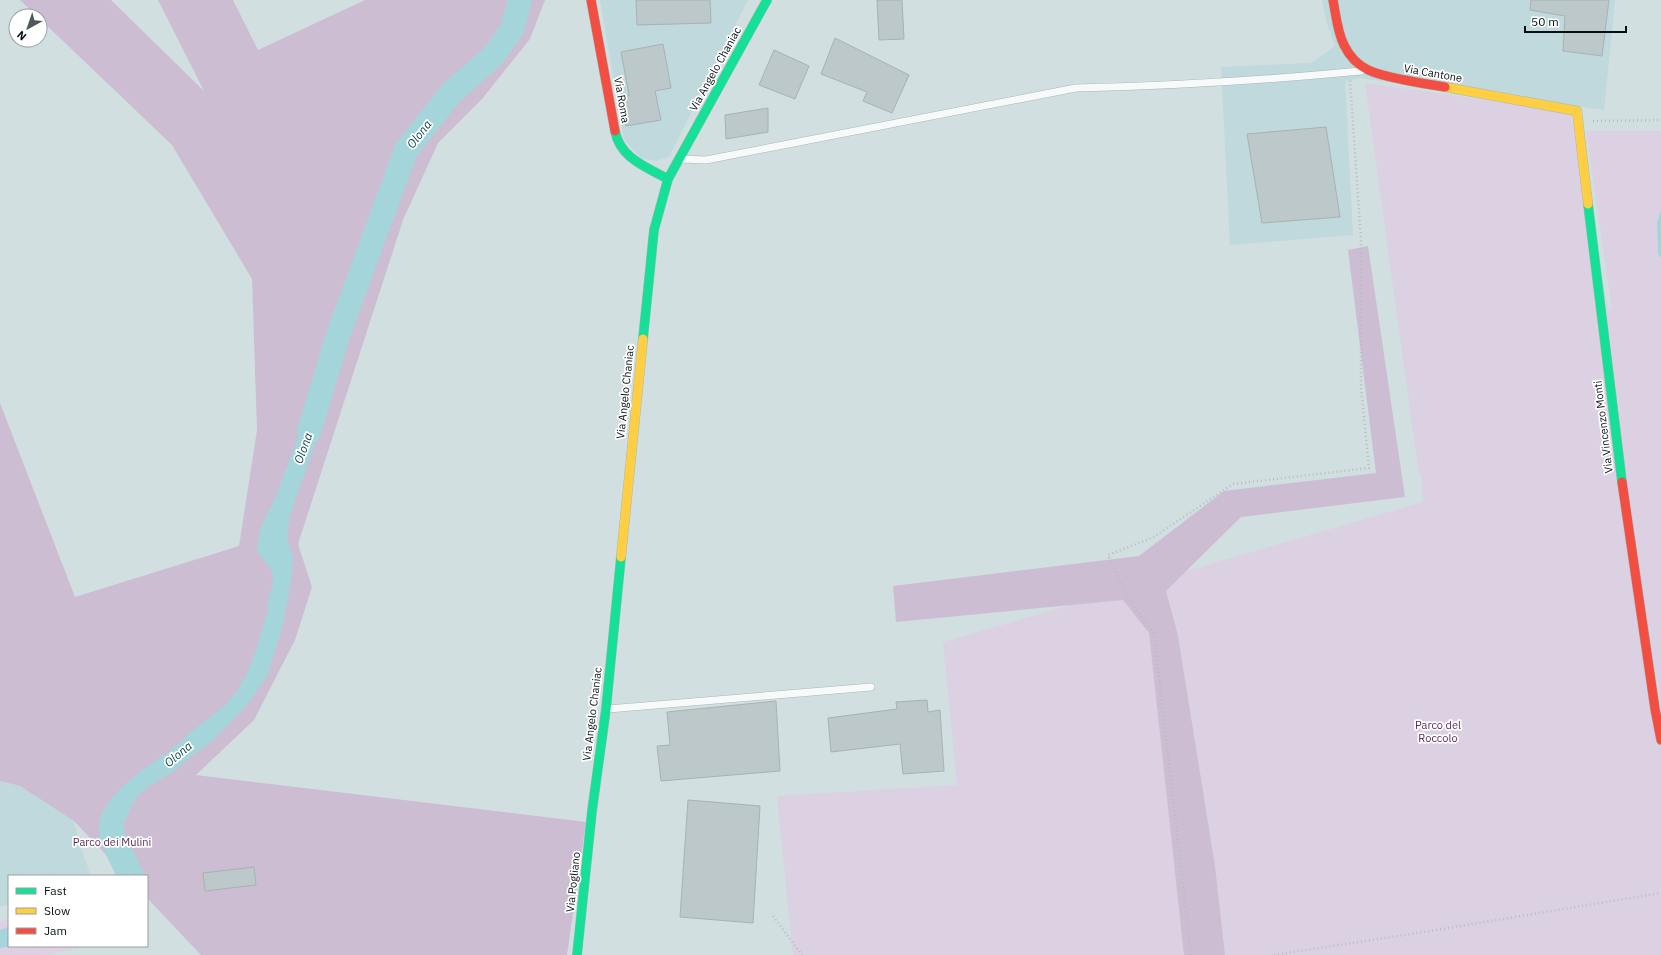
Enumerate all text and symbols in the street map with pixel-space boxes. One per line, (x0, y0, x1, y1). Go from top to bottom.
north arrow (8, 8, 48, 48)
scale bar (1525, 8, 1626, 34)
text: 50 m (1531, 14, 1559, 29)
street label: Via Angelo Chaniac (686, 24, 744, 114)
text: N (14, 28, 29, 44)
street label: Via Cantone (1403, 61, 1463, 85)
street label: Via Roma (611, 76, 633, 124)
water label: Olona (403, 117, 435, 151)
street label: Via Angelo Chaniac (613, 344, 637, 440)
street label: Via Vincenzo Monti (1590, 380, 1616, 474)
water label: Olona (291, 431, 315, 465)
street label: Via Angelo Chaniac (579, 666, 605, 762)
park label: Parco del Roccolo (1415, 718, 1461, 745)
water label: Olona (161, 738, 195, 770)
park label: Parco dei Mulini (73, 835, 151, 849)
street label: Via Pogliano (563, 851, 583, 913)
legend (8, 875, 148, 947)
text: Fast (44, 883, 67, 898)
text: Slow (44, 903, 70, 918)
text: Jam (44, 923, 67, 938)

